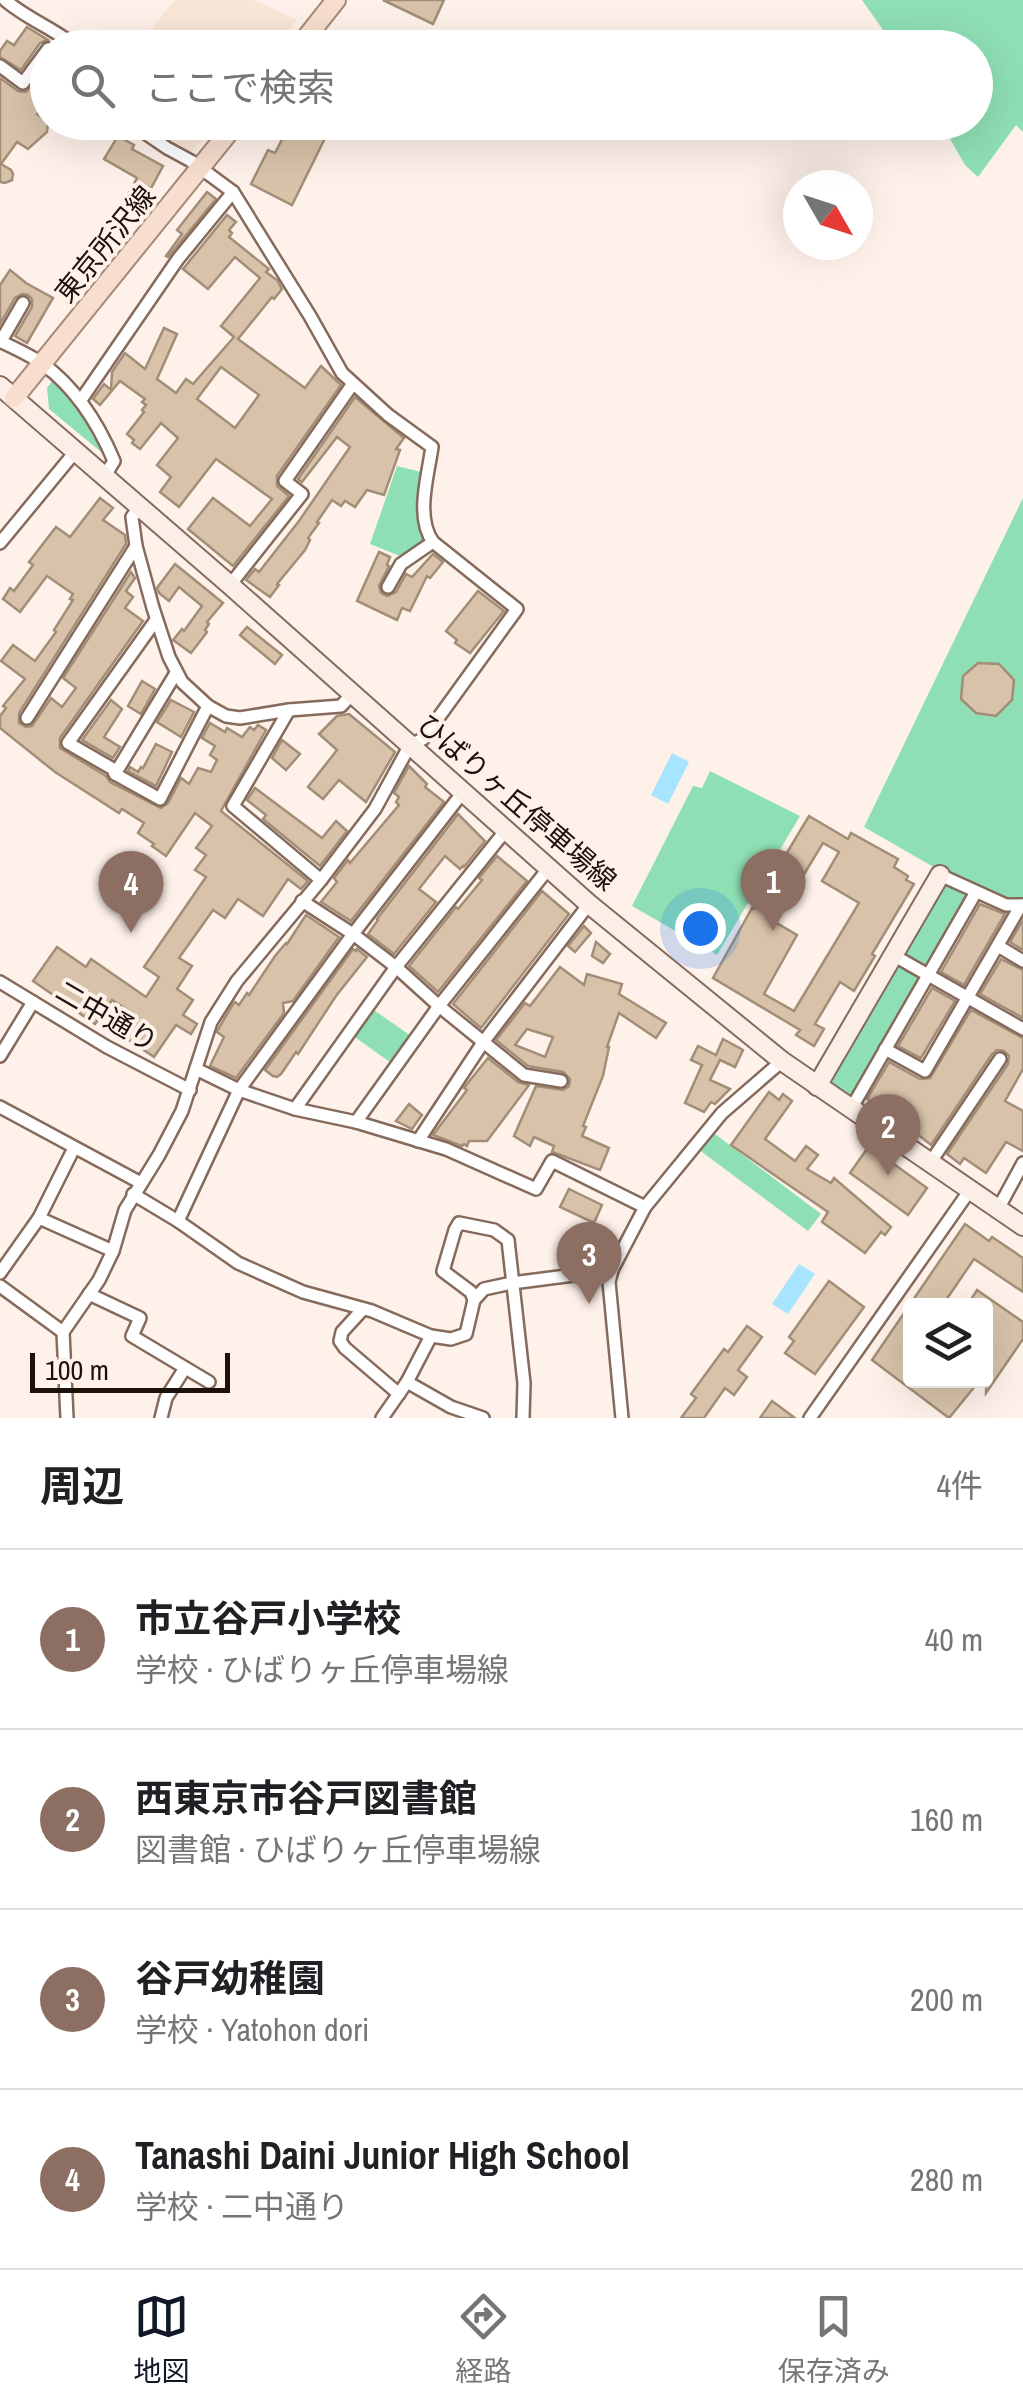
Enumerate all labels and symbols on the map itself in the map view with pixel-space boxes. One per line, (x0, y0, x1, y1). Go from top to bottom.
north arrow (783, 170, 873, 260)
street label: 東京所沢線 (46, 178, 164, 310)
street label: ひばりヶ丘停車場線 (409, 705, 625, 899)
pin: 1 (740, 848, 806, 931)
pin: 4 (98, 850, 164, 933)
your location (675, 903, 726, 954)
street label: 二中通り (49, 972, 165, 1060)
pin: 2 (856, 1094, 920, 1176)
pin: 3 (556, 1222, 622, 1304)
scale bar (30, 1348, 230, 1392)

